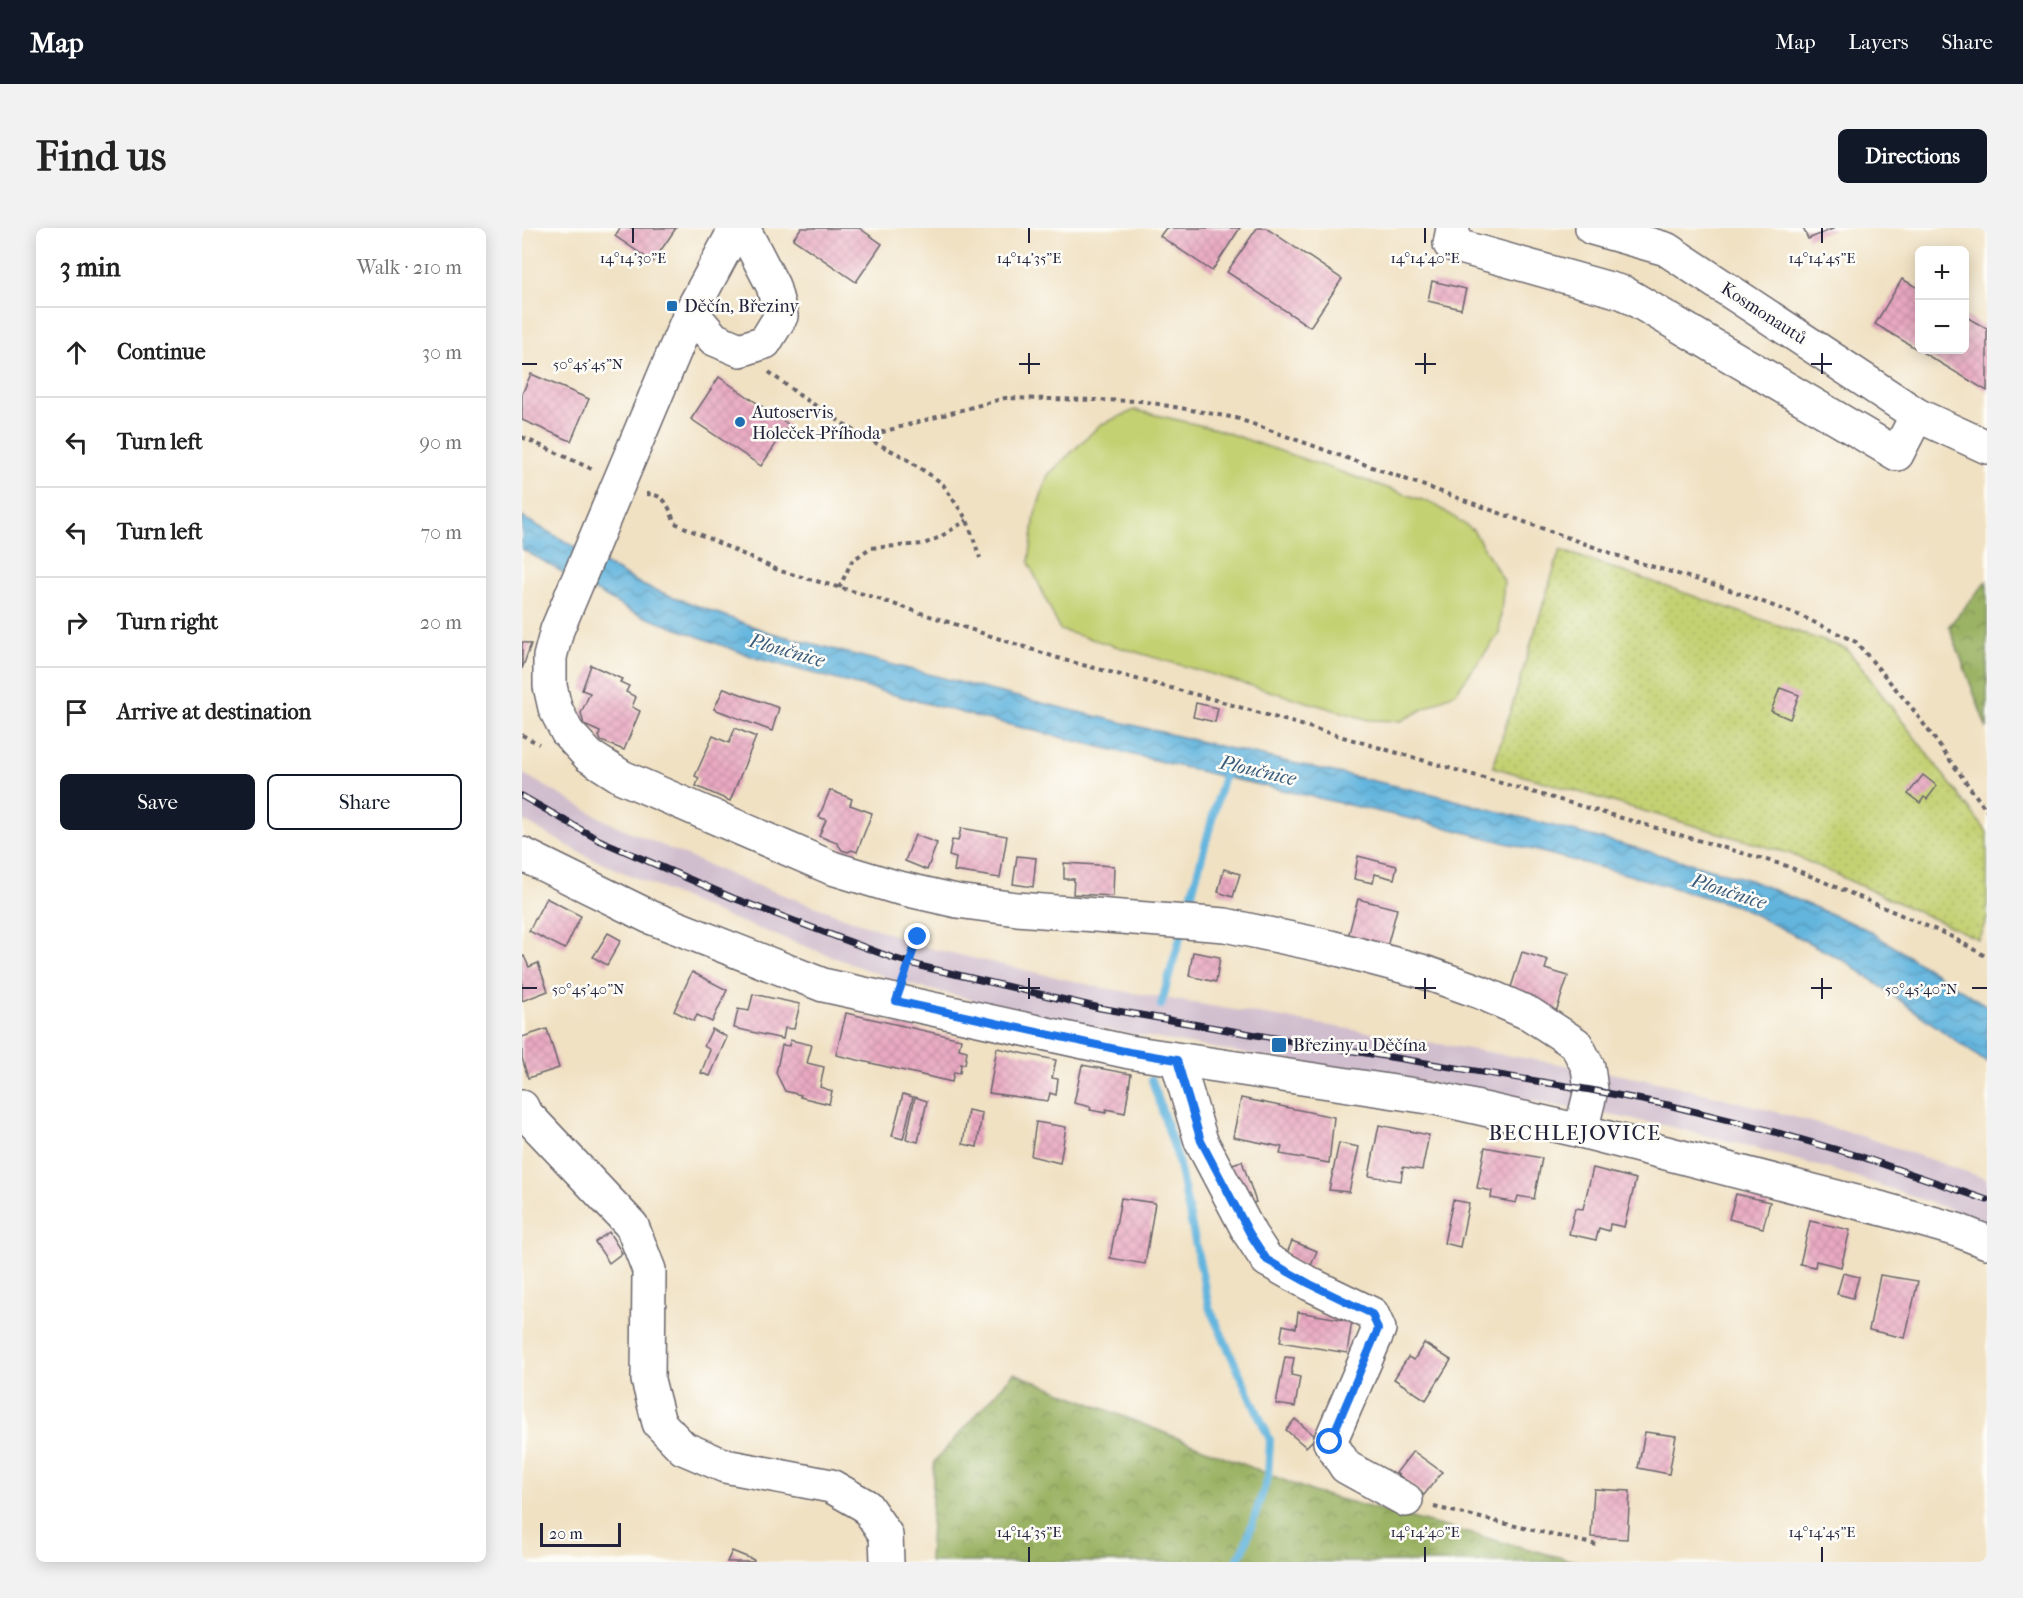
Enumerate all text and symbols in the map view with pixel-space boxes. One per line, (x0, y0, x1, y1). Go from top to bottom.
text: Map (30, 26, 84, 59)
text: Map (1775, 30, 1816, 54)
text: Layers (1849, 30, 1908, 54)
text: Share (1941, 30, 1993, 54)
button: Directions (1838, 129, 1987, 183)
text: Find us (36, 132, 166, 181)
map controls (1915, 246, 1969, 354)
button: + (1915, 246, 1969, 300)
text: 14°14'30"E (600, 249, 666, 267)
text: 14°14'35"E (997, 249, 1061, 267)
text: 14°14'40"E (1390, 249, 1460, 267)
text: 14°14'45"E (1788, 249, 1856, 267)
text: 3 min (60, 252, 121, 283)
text: Walk · 210 m (357, 256, 462, 279)
street label: Kosmonautů (1717, 278, 1811, 349)
place label: Děčín, Březiny (684, 296, 800, 317)
marker: Děčín, Březiny (665, 299, 679, 313)
button: − (1915, 300, 1969, 354)
icon: ahead (60, 336, 93, 369)
text: Continue (117, 339, 206, 365)
text: 30 m (422, 341, 462, 364)
text: 50°45'45"N (553, 355, 624, 373)
place label: Autoservis Holeček-Příhoda (751, 402, 881, 444)
marker: Autoservis Holeček-Příhoda (733, 415, 747, 429)
icon: left (60, 426, 93, 459)
text: Turn left (117, 429, 203, 455)
text: 90 m (420, 431, 462, 454)
icon: left (60, 516, 93, 549)
text: Turn left (117, 519, 203, 545)
text: 70 m (420, 521, 462, 544)
icon: right (60, 606, 93, 639)
text: Turn right (117, 609, 218, 635)
text: 20 m (420, 611, 462, 634)
water label: Ploučnice (746, 629, 828, 672)
icon: arrive (60, 696, 93, 729)
text: Arrive at destination (117, 699, 311, 725)
water label: Ploučnice (1217, 750, 1299, 791)
button: Save (60, 774, 255, 830)
button: Share (267, 774, 462, 830)
water label: Ploučnice (1688, 868, 1770, 915)
route end (904, 923, 930, 949)
text: 50°45'40"N (552, 980, 625, 998)
text: 50°45'40"N (1885, 980, 1958, 998)
place label: Březiny u Děčína (1293, 1035, 1427, 1056)
marker: Březiny u Děčína (1270, 1036, 1288, 1054)
district label: BECHLEJOVICE (1489, 1121, 1661, 1145)
route start (1316, 1428, 1342, 1454)
scale bar (540, 1520, 621, 1548)
text: 14°14'35"E (997, 1523, 1061, 1541)
text: 14°14'40"E (1390, 1523, 1460, 1541)
text: 14°14'45"E (1788, 1523, 1856, 1541)
text: 20 m (549, 1524, 583, 1543)

